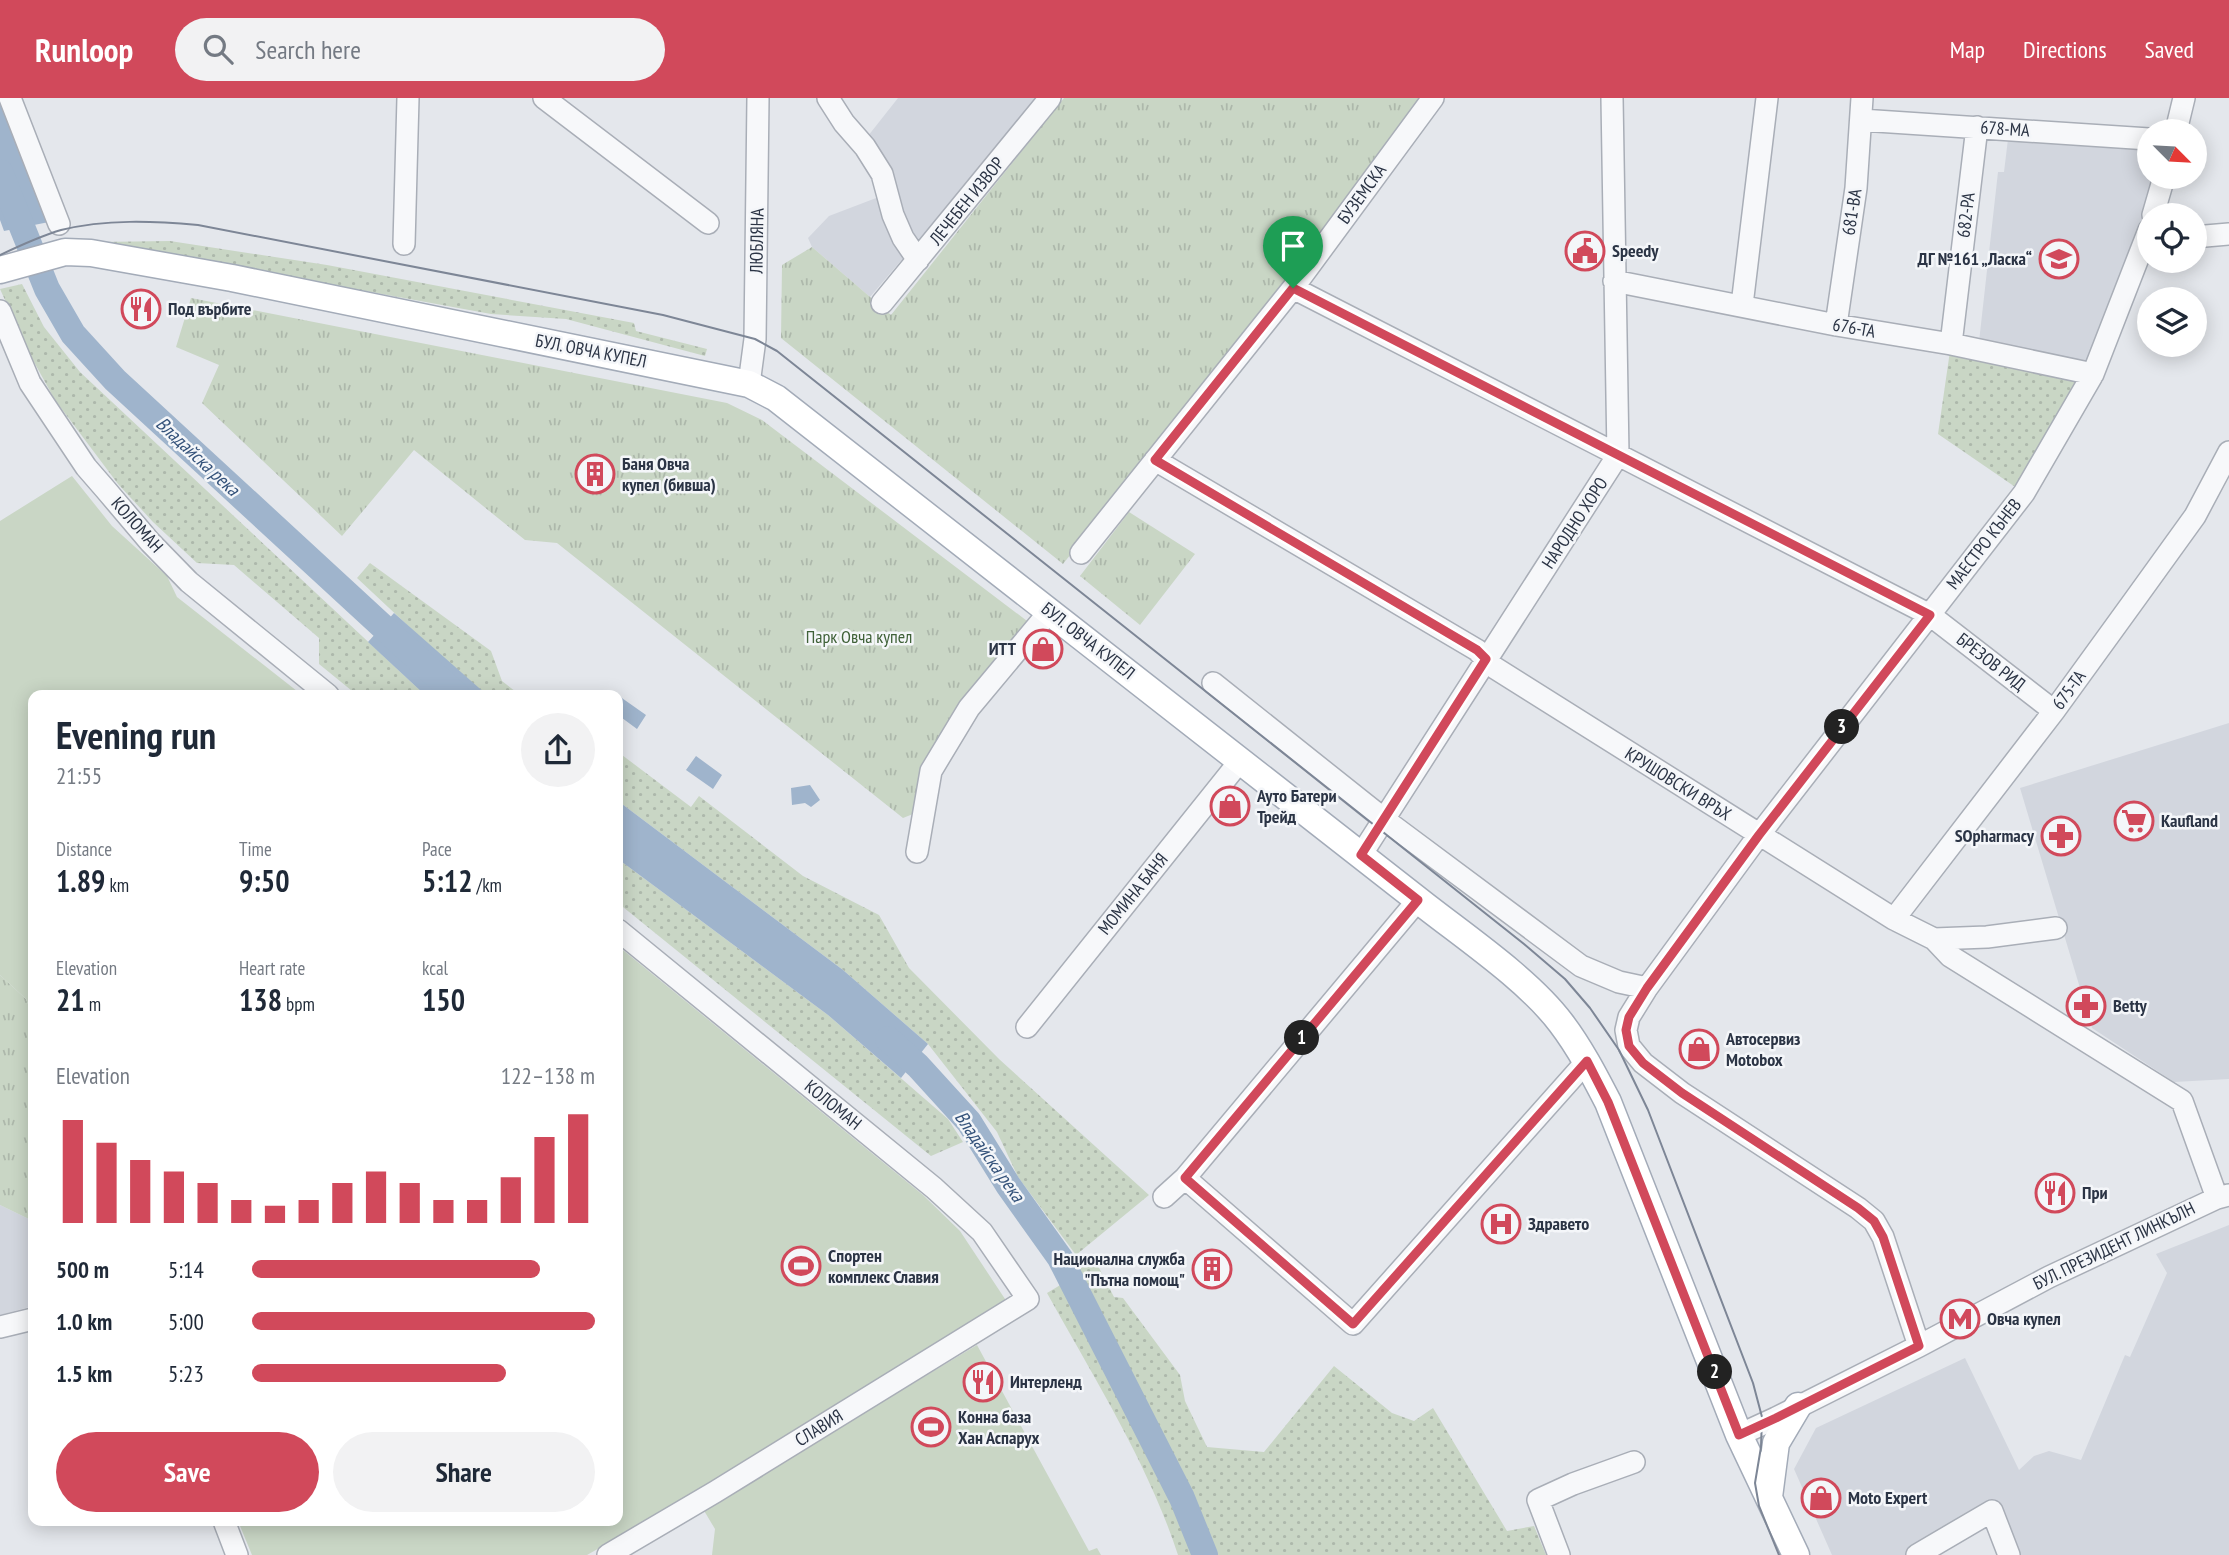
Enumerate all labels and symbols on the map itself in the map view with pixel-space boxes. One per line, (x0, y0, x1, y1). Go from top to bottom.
street label: 678-МА (1980, 115, 2031, 142)
north arrow (2137, 119, 2207, 189)
street label: ЛЕЧЕБЕН ИЗВОР (924, 152, 1009, 250)
street label: БУЗЕМСКА (1332, 159, 1391, 228)
street label: 681-ВА (1837, 187, 1867, 237)
street label: 682-РА (1951, 191, 1980, 239)
street label: ЛЮБЛЯНА (744, 208, 769, 275)
pin (1263, 216, 1323, 288)
public building icon: Speedy (1564, 230, 1606, 272)
school or university icon: ДГ №161 „Ласка“ (2038, 238, 2080, 280)
place label: Speedy (1612, 239, 1659, 262)
place label: ДГ №161 „Ласка“ (1918, 247, 2032, 270)
restaurant icon: Под върбите (120, 288, 162, 330)
place label: Под върбите (168, 297, 252, 320)
street label: 676-ТА (1831, 312, 1878, 343)
street label: БУЛ. ОВЧА КУПЕЛ (534, 328, 649, 373)
water label: Владайска река (151, 411, 246, 502)
place label: Баня Овча купел (бивша) (622, 452, 716, 496)
building icon: Баня Овча купел (бивша) (574, 453, 616, 495)
street label: НАРОДНО ХОРО (1536, 473, 1613, 573)
street label: КОЛОМАН (106, 492, 168, 557)
street label: МАЕСТРО КЪНЕВ (1941, 494, 2026, 594)
street label: БУЛ. ОВЧА КУПЕЛ (1037, 597, 1140, 684)
park label: Парк Овча купел (806, 625, 912, 648)
street label: БРЕЗОВ РИД (1952, 627, 2031, 696)
shop icon: ИТТ (1022, 628, 1064, 670)
place label: ИТТ (989, 637, 1016, 660)
street label: 675-ТА (2047, 665, 2091, 714)
pin: 3 (1825, 710, 1860, 744)
street label: КРУШОВСКИ ВРЪХ (1621, 742, 1736, 825)
place label: Ауто Батери Трейд (1256, 784, 1337, 828)
shop icon: Ауто Батери Трейд (1209, 785, 1251, 827)
supermarket icon: Kaufland (2113, 800, 2155, 842)
place label: Kaufland (2161, 809, 2218, 832)
pharmacy icon: SOpharmacy (2040, 815, 2082, 857)
place label: SOpharmacy (1955, 824, 2035, 847)
street label: МОМИНА БАНЯ (1093, 848, 1173, 939)
pharmacy icon: Betty (2065, 985, 2107, 1027)
place label: Betty (2113, 994, 2148, 1017)
pin: 1 (1284, 1020, 1320, 1056)
place label: Автосервиз Motobox (1725, 1027, 1800, 1071)
shop icon: Автосервиз Motobox (1678, 1028, 1720, 1070)
street label: КОЛОМАН (800, 1075, 867, 1135)
water label: Владайска река (950, 1106, 1031, 1207)
restaurant icon: При (2034, 1172, 2076, 1214)
place label: При (2082, 1181, 2108, 1204)
street label: БУЛ. ПРЕЗИДЕНТ ЛИНКЪЛН (2029, 1196, 2199, 1295)
hospital icon: Здравето (1480, 1203, 1522, 1245)
place label: Здравето (1528, 1212, 1589, 1235)
place label: Спортен комплекс Славия (828, 1244, 939, 1288)
sports icon: Спортен комплекс Славия (780, 1245, 822, 1287)
place label: Национална служба "Пътна помощ" (1054, 1247, 1185, 1291)
building icon: Национална служба "Пътна помощ" (1191, 1248, 1233, 1290)
metro station icon: Овча купел (1939, 1298, 1981, 1340)
place label: Овча купел (1987, 1307, 2061, 1330)
pin: 2 (1698, 1354, 1732, 1390)
restaurant icon: Интерленд (962, 1361, 1004, 1403)
place label: Интерленд (1010, 1370, 1082, 1393)
street label: СЛАВИЯ (790, 1404, 847, 1451)
place label: Конна база Хан Аспарух (958, 1405, 1039, 1449)
sports icon: Конна база Хан Аспарух (910, 1406, 952, 1448)
shop icon: Moto Expert (1800, 1477, 1842, 1519)
place label: Moto Expert (1848, 1486, 1928, 1509)

